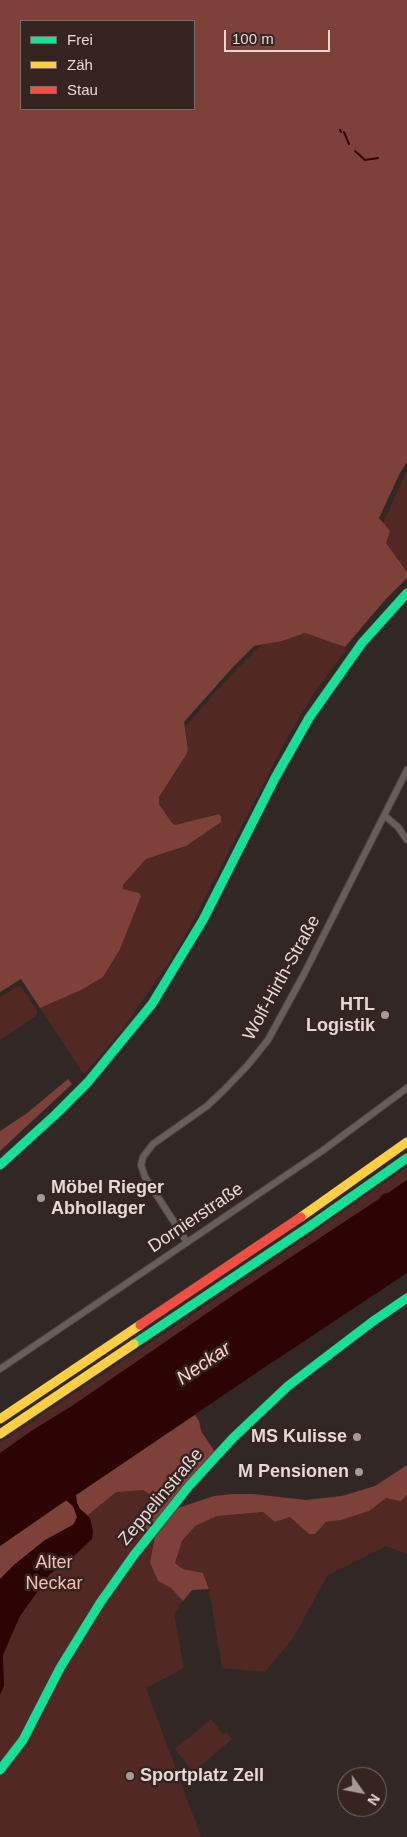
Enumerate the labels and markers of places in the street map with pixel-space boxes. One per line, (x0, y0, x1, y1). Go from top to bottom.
place label: HTL Logistik (306, 994, 375, 1036)
marker: HTL Logistik (379, 1009, 391, 1021)
place label: Möbel Rieger Abhollager (51, 1177, 164, 1220)
marker: Möbel Rieger Abhollager (35, 1192, 47, 1204)
place label: MS Kulisse (251, 1426, 347, 1448)
marker: MS Kulisse (351, 1431, 363, 1443)
place label: M Pensionen (238, 1461, 349, 1483)
marker: M Pensionen (353, 1466, 365, 1478)
place label: Sportplatz Zell (140, 1765, 264, 1787)
marker: Sportplatz Zell (124, 1770, 136, 1782)

